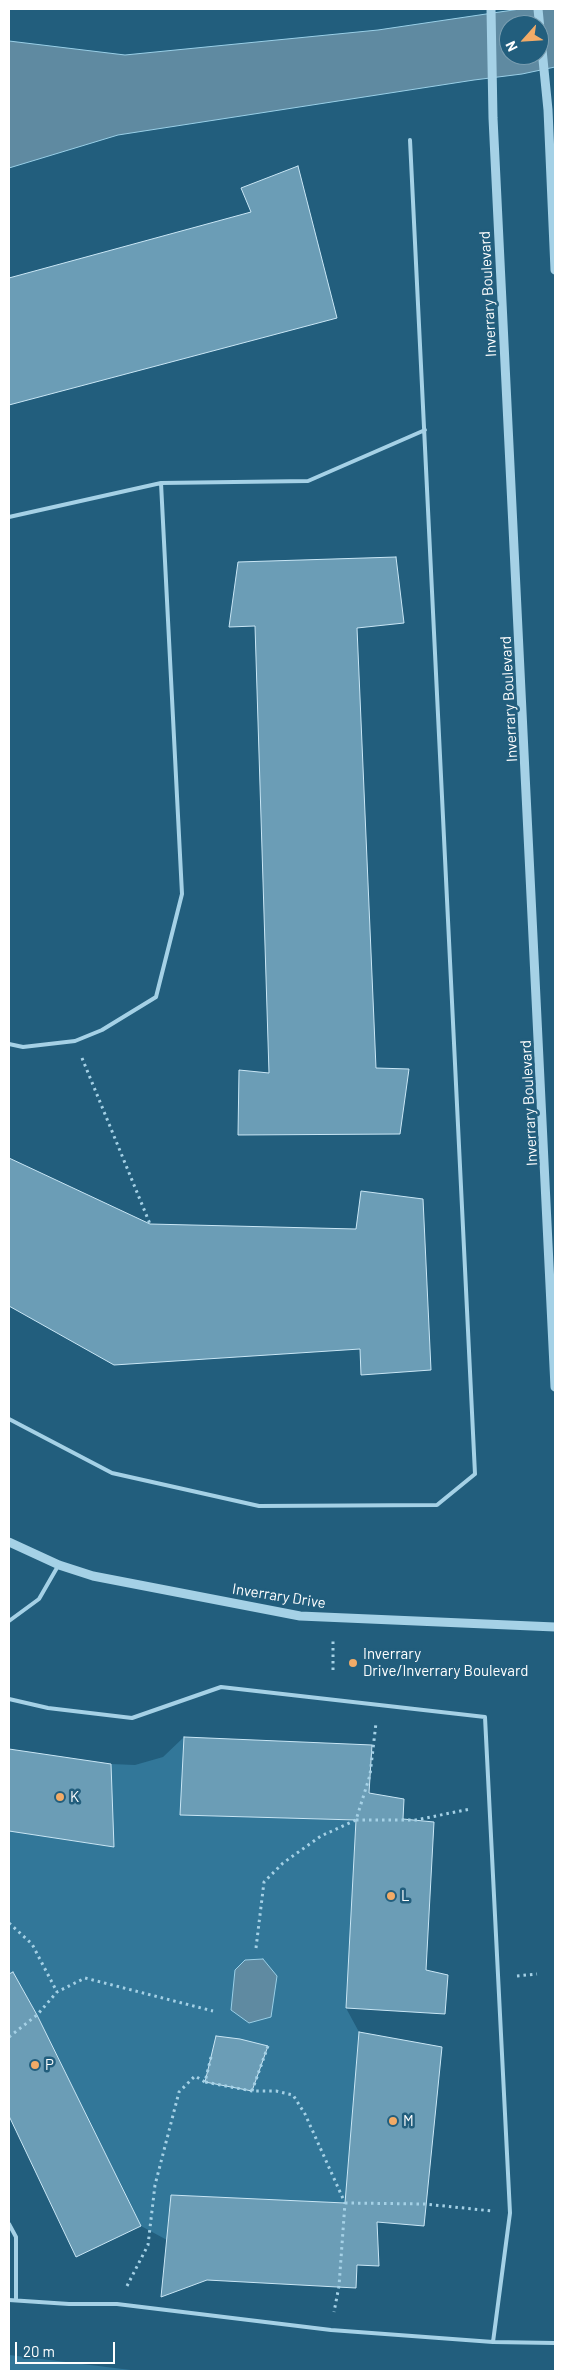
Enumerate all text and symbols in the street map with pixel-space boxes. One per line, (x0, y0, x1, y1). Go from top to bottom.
north arrow (499, 15, 549, 65)
text: N (501, 38, 521, 54)
street label: Inverrary Boulevard (476, 231, 500, 357)
street label: Inverrary Boulevard (497, 636, 521, 762)
street label: Inverrary Boulevard (517, 1040, 541, 1166)
street label: Inverrary Drive (231, 1580, 327, 1612)
place label: Inverrary Drive/Inverrary Boulevard (363, 1645, 529, 1680)
marker: Inverrary Drive/Inverrary Boulevard (347, 1657, 359, 1669)
place label: K (70, 1788, 79, 1806)
marker: K (54, 1791, 66, 1803)
place label: L (401, 1887, 410, 1905)
marker: L (385, 1890, 397, 1902)
place label: P (45, 2056, 54, 2074)
marker: P (29, 2059, 41, 2071)
place label: M (403, 2112, 414, 2130)
marker: M (387, 2115, 399, 2127)
scale bar (18, 2332, 118, 2364)
text: 20 m (23, 2342, 55, 2360)

